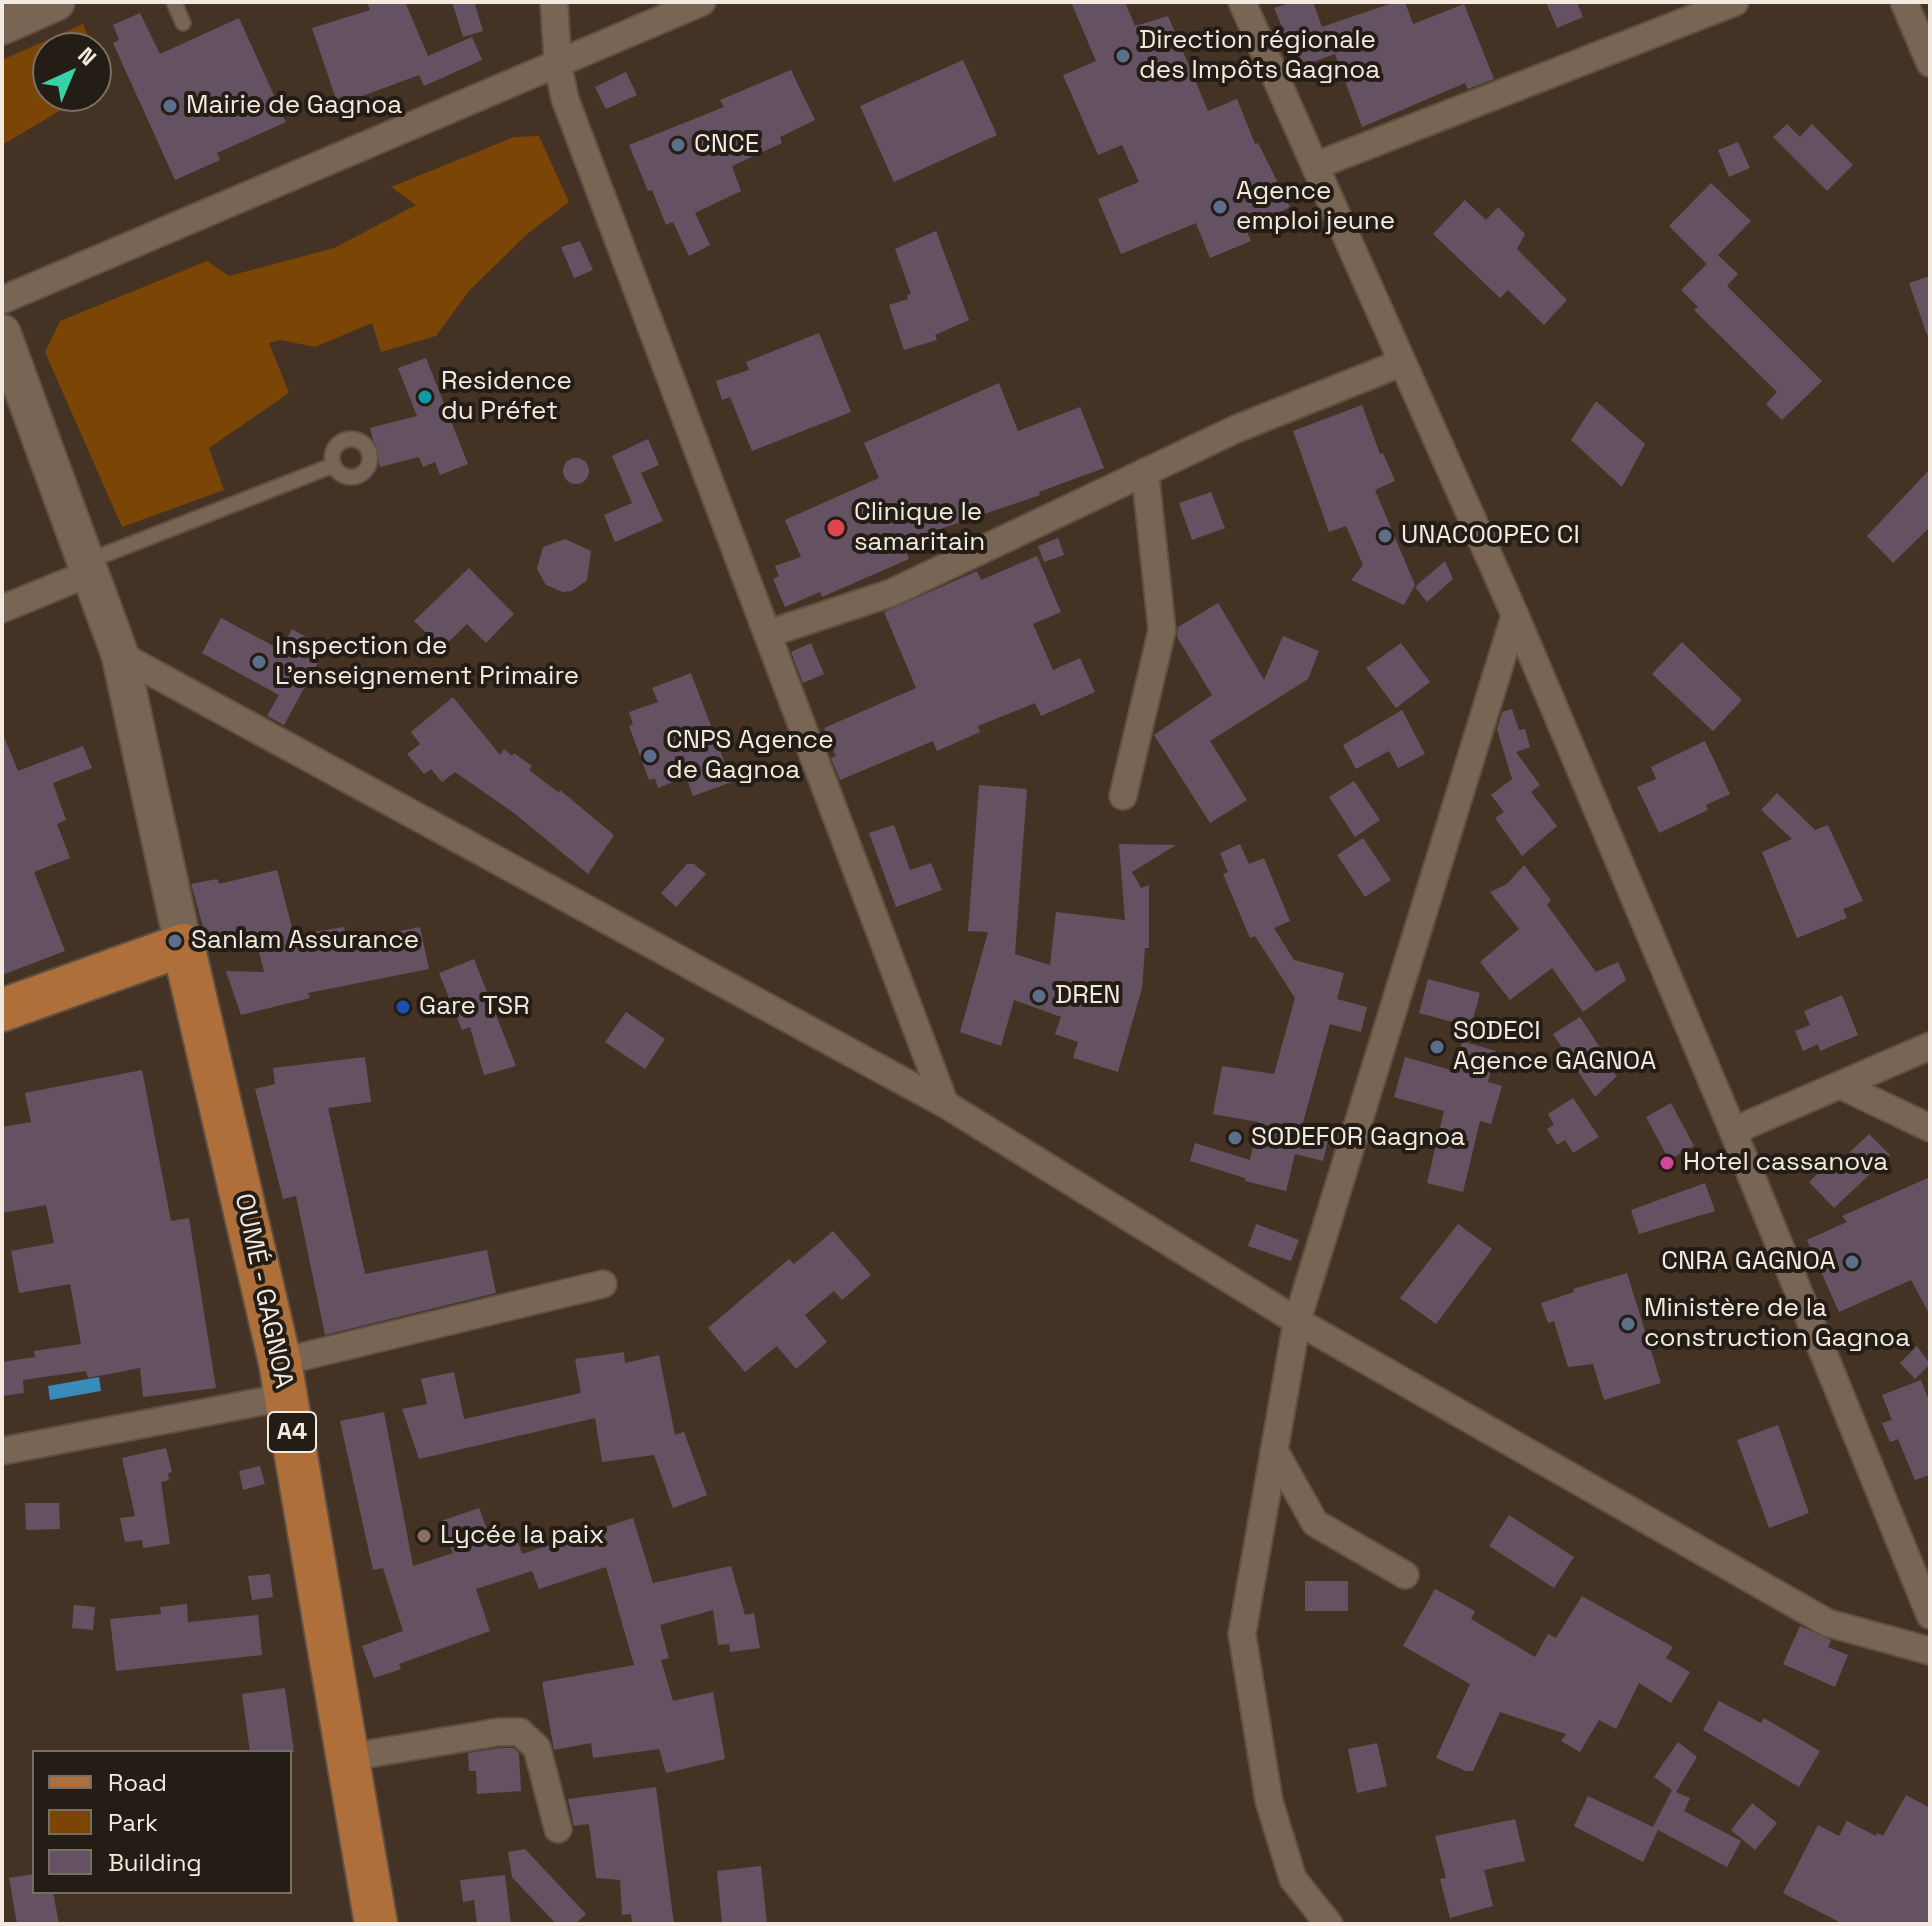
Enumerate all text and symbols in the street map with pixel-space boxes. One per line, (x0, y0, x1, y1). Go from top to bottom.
place label: Direction régionale des Impôts Gagnoa (1139, 25, 1380, 86)
north arrow (32, 32, 112, 112)
text: N (72, 41, 102, 71)
marker: Direction régionale des Impôts Gagnoa (1114, 47, 1132, 65)
place label: Mairie de Gagnoa (186, 90, 402, 122)
marker: Mairie de Gagnoa (161, 97, 179, 115)
place label: CNCE (694, 129, 759, 161)
marker: CNCE (669, 136, 687, 154)
place label: Agence emploi jeune (1236, 176, 1395, 238)
marker: Agence emploi jeune (1211, 198, 1229, 216)
place label: Residence du Préfet (441, 366, 572, 428)
marker: Residence du Préfet (416, 388, 434, 406)
place label: Clinique le samaritain (854, 497, 985, 558)
marker: Clinique le samaritain (825, 517, 847, 539)
place label: UNACOOPEC CI (1401, 520, 1580, 552)
marker: UNACOOPEC CI (1376, 527, 1394, 545)
place label: Inspection de L'enseignement Primaire (275, 631, 579, 692)
marker: Inspection de L'enseignement Primaire (250, 653, 268, 671)
place label: CNPS Agence de Gagnoa (666, 725, 834, 786)
marker: CNPS Agence de Gagnoa (641, 747, 659, 765)
place label: Sanlam Assurance (191, 925, 419, 957)
marker: Sanlam Assurance (166, 932, 184, 950)
place label: DREN (1055, 980, 1121, 1012)
marker: DREN (1030, 987, 1048, 1005)
place label: Gare TSR (419, 991, 530, 1023)
marker: Gare TSR (394, 998, 412, 1016)
place label: SODECI Agence GAGNOA (1453, 1016, 1656, 1078)
marker: SODECI Agence GAGNOA (1428, 1038, 1446, 1056)
place label: SODEFOR Gagnoa (1251, 1122, 1465, 1154)
marker: SODEFOR Gagnoa (1226, 1129, 1244, 1147)
place label: Hotel cassanova (1683, 1147, 1888, 1179)
marker: Hotel cassanova (1658, 1154, 1676, 1172)
street label: OUMÉ - GAGNOA (227, 1191, 299, 1391)
place label: CNRA GAGNOA (1661, 1246, 1836, 1278)
marker: CNRA GAGNOA (1843, 1253, 1861, 1271)
place label: Ministère de la construction Gagnoa (1644, 1293, 1910, 1354)
marker: Ministère de la construction Gagnoa (1619, 1315, 1637, 1333)
road number: A4 (268, 1412, 316, 1452)
place label: Lycée la paix (440, 1520, 604, 1552)
marker: Lycée la paix (415, 1527, 433, 1545)
legend (32, 1750, 292, 1894)
text: Road (108, 1767, 167, 1798)
text: Park (108, 1807, 158, 1838)
text: Building (108, 1847, 202, 1878)

